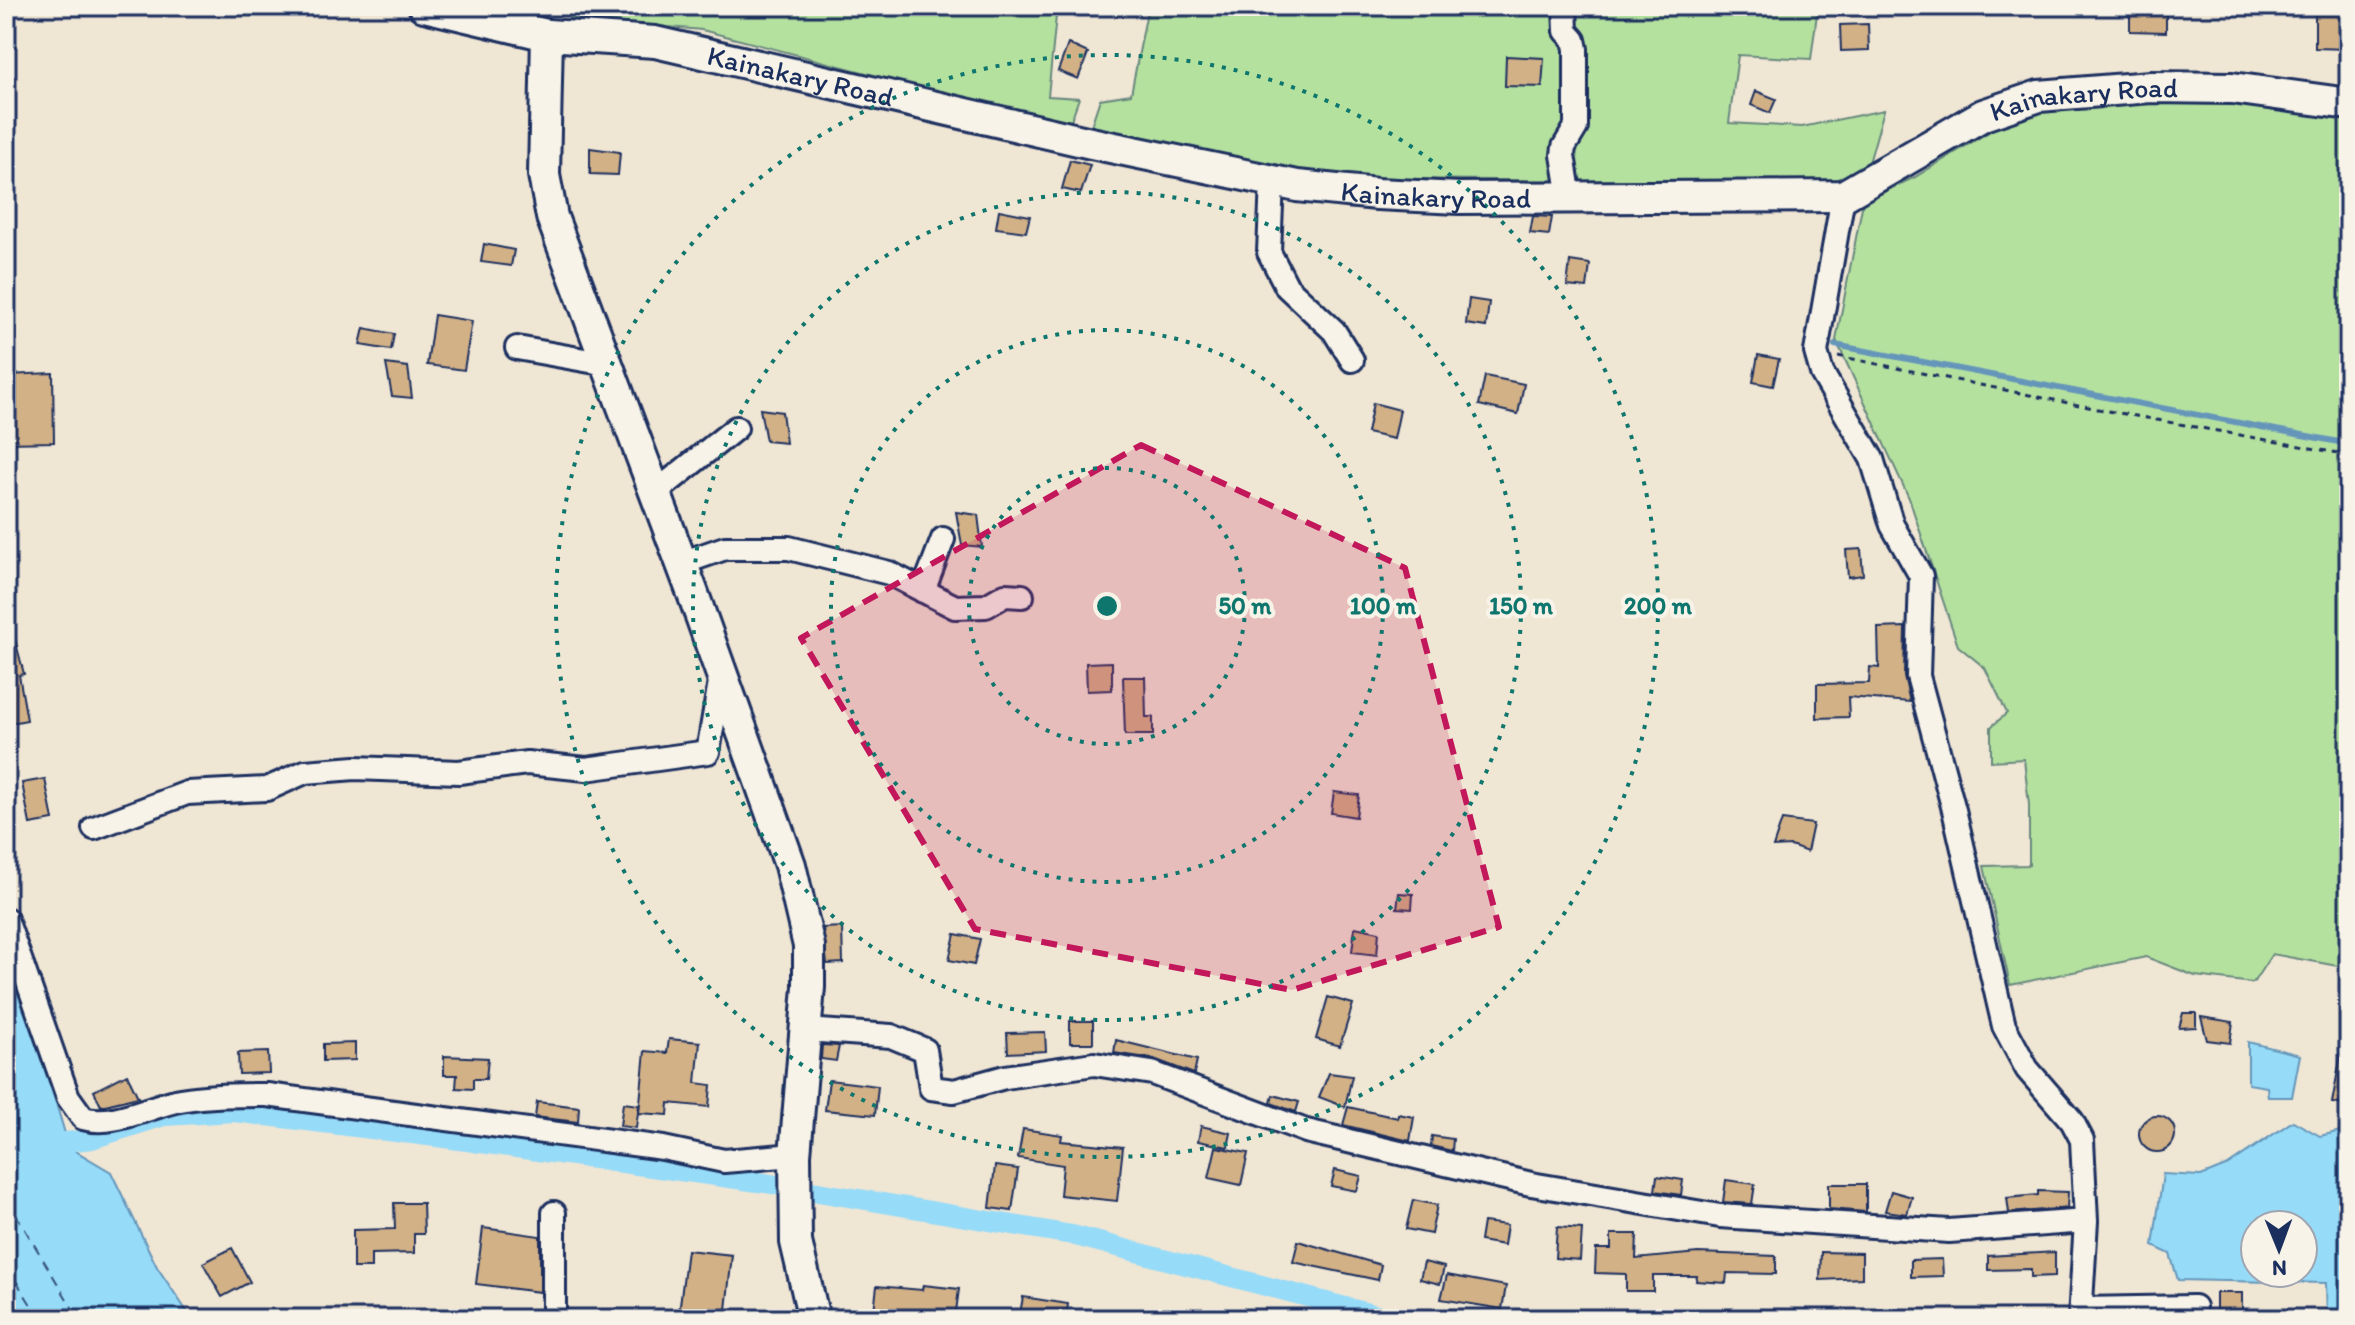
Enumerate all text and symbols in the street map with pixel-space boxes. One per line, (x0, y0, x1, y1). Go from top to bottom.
street label: Kainakary Road (704, 38, 897, 114)
street label: Kainakary Road (1985, 70, 2178, 129)
street label: Kainakary Road (1339, 173, 1531, 215)
text: 50 m (1219, 591, 1272, 620)
text: 100 m (1350, 591, 1417, 620)
text: 150 m (1489, 591, 1554, 620)
text: 200 m (1624, 591, 1693, 620)
centre of rings (1093, 592, 1121, 620)
north arrow (2239, 1209, 2319, 1289)
text: N (2272, 1255, 2287, 1282)

